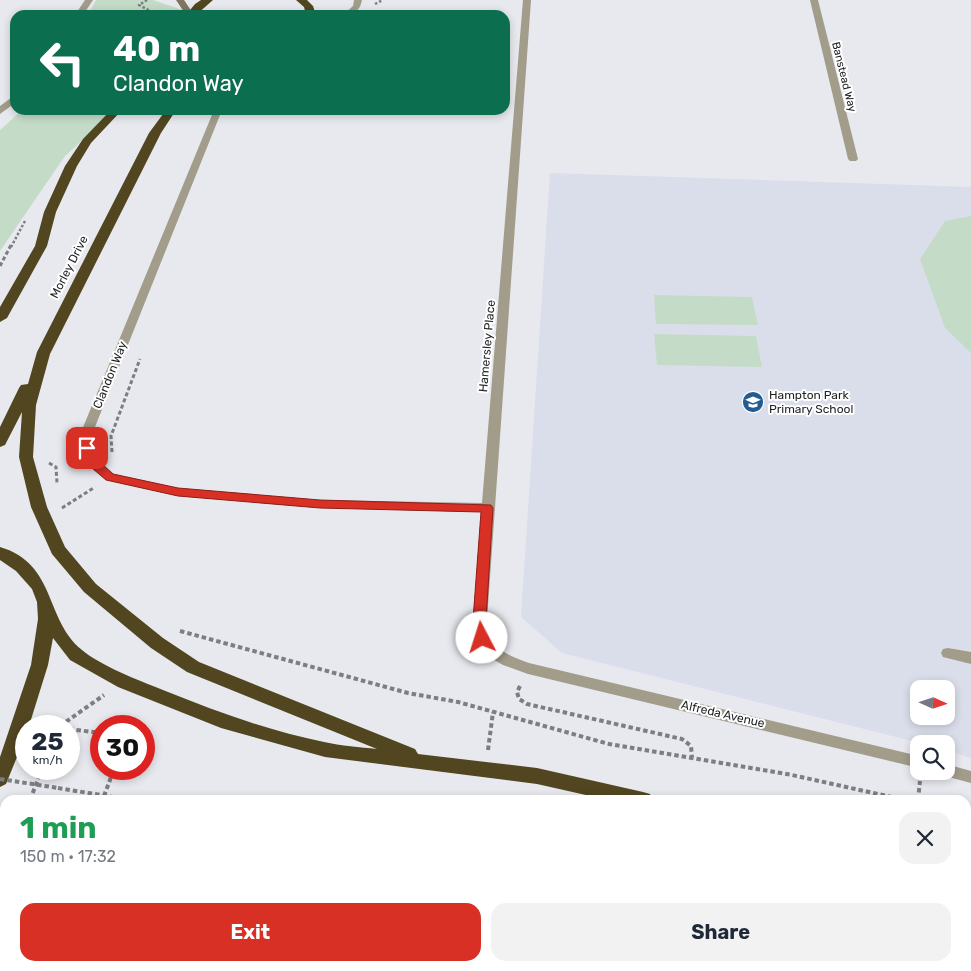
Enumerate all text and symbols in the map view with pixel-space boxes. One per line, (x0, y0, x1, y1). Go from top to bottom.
text: 40 m (113, 28, 200, 70)
icon: left (30, 30, 95, 95)
street label: Banstead Way (829, 41, 859, 113)
text: Clandon Way (113, 70, 244, 97)
street label: Morley Drive (47, 233, 91, 301)
street label: Hamersley Place (476, 299, 498, 393)
street label: Clandon Way (90, 339, 130, 411)
place label: Hampton Park Primary School (769, 388, 853, 416)
school or university icon: Hampton Park Primary School (741, 390, 765, 414)
pin (66, 427, 108, 469)
icon: arrive (73, 434, 101, 462)
position arrow (455, 611, 507, 663)
north arrow (910, 680, 955, 725)
map controls (910, 680, 955, 780)
street label: Alfreda Avenue (680, 698, 766, 730)
speed limit sign: 30 (90, 715, 155, 780)
text: 25 (31, 727, 64, 756)
button: search (910, 735, 955, 780)
text: km/h (33, 753, 62, 767)
text: 1 min (20, 810, 97, 846)
button: close (899, 812, 951, 864)
text: 150 m · 17:32 (20, 847, 116, 866)
button: Exit (20, 903, 481, 961)
button: Share (491, 903, 951, 961)

